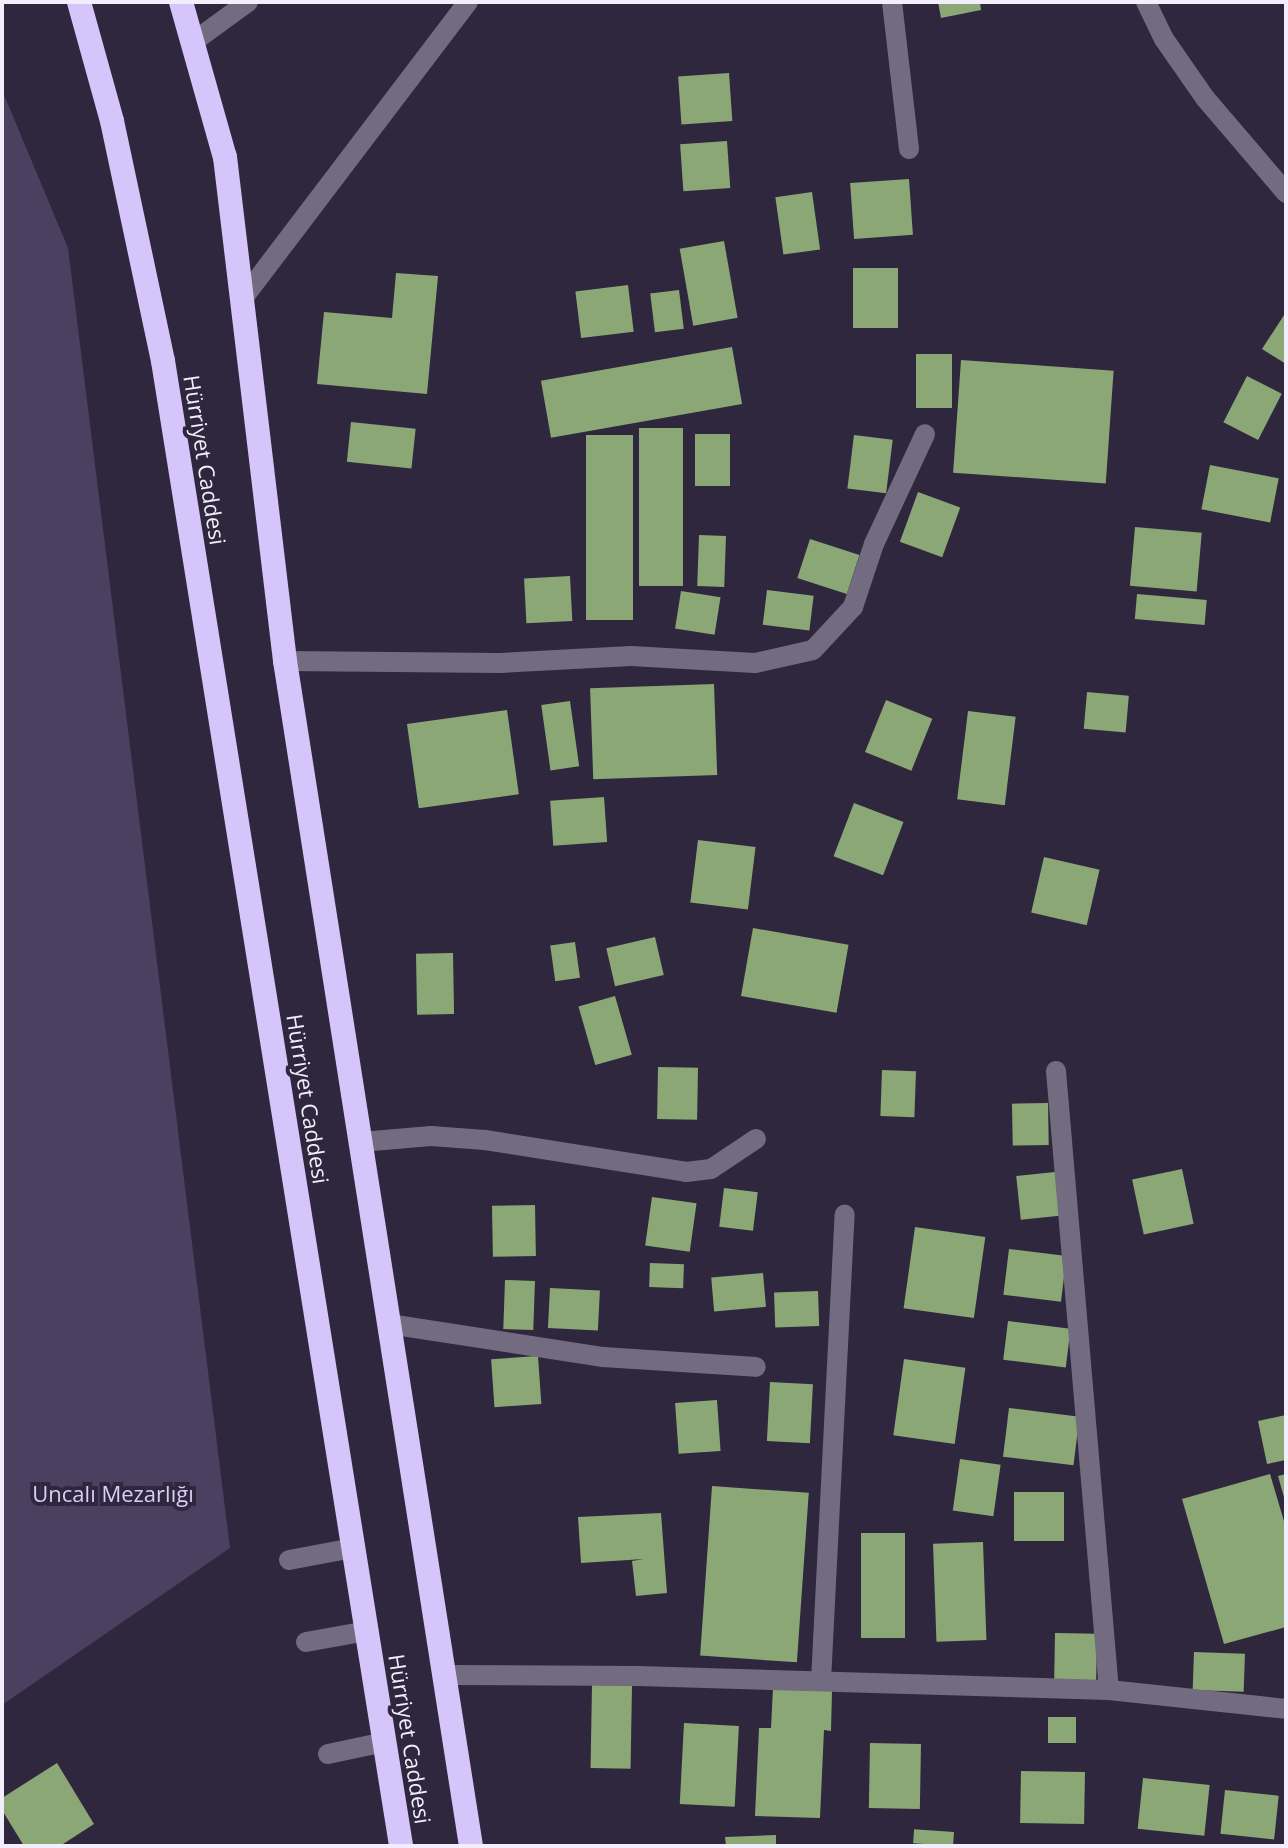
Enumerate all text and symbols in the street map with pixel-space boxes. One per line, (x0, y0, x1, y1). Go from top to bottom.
street label: Hürriyet Caddesi (179, 373, 231, 547)
street label: Hürriyet Caddesi (282, 1012, 334, 1186)
park label: Uncalı Mezarlığı (32, 1481, 194, 1507)
street label: Hürriyet Caddesi (384, 1652, 436, 1826)

